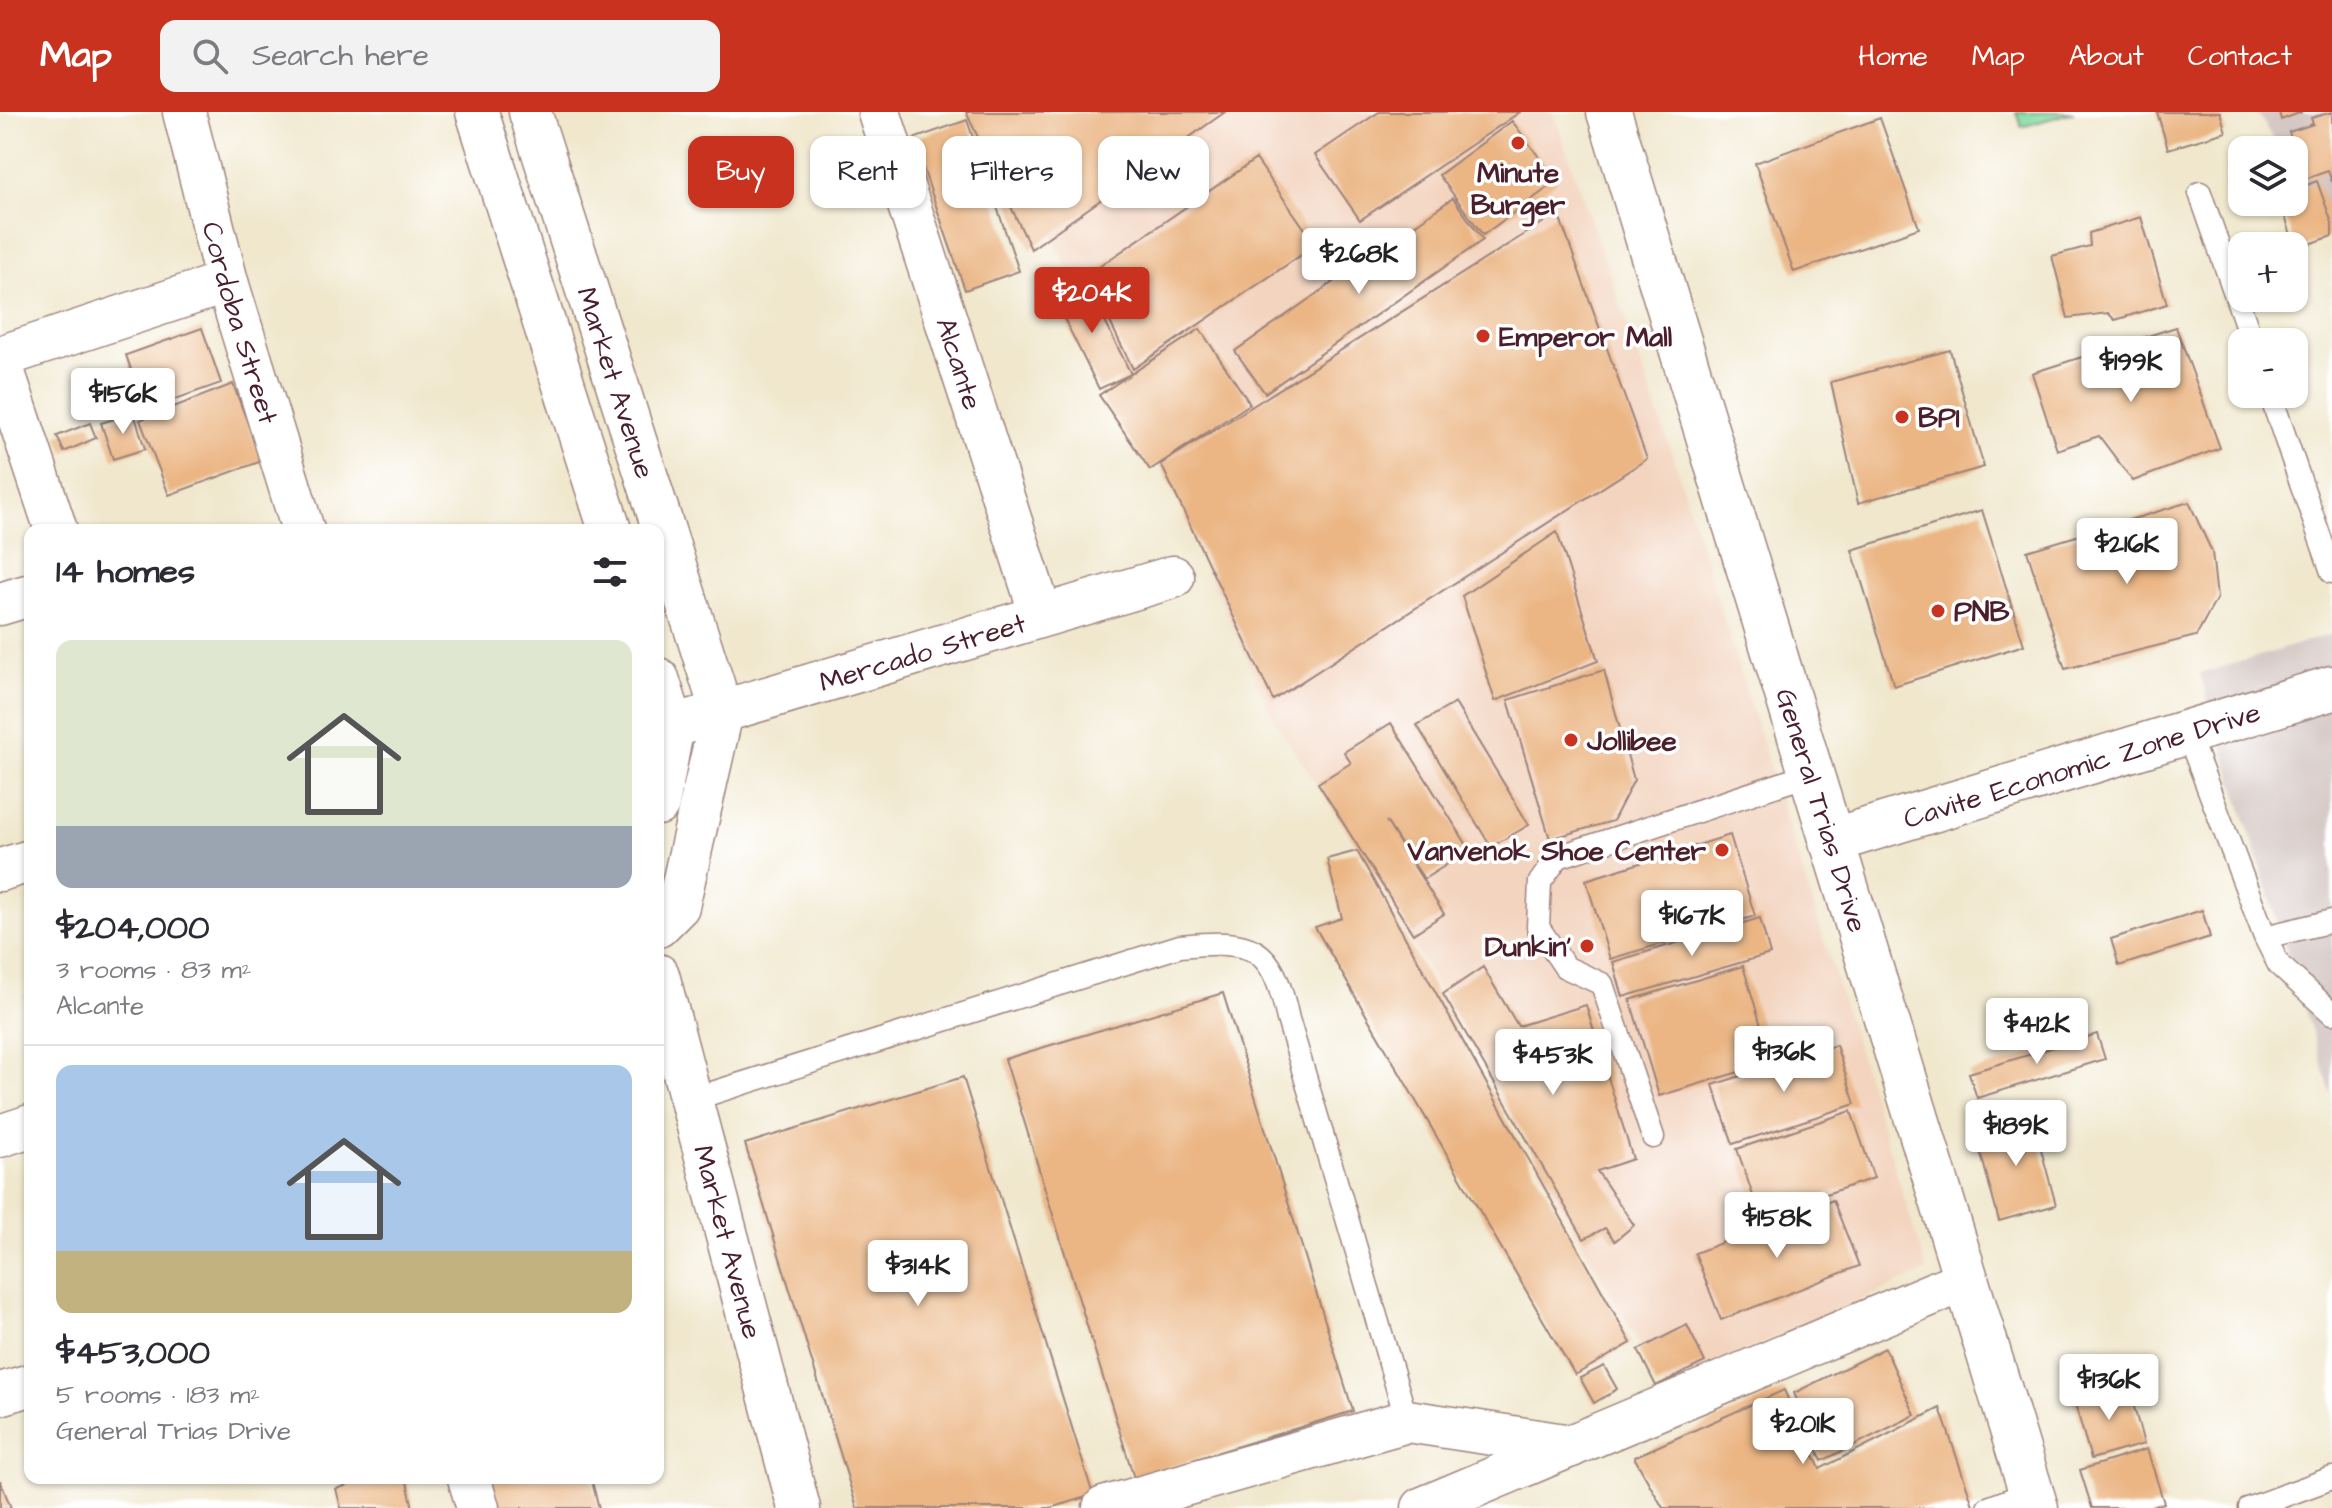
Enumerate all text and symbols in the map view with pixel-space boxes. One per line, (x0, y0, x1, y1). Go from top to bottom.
search box (160, 20, 720, 92)
text: Map (40, 30, 112, 82)
icon: search (188, 34, 232, 78)
text: Search here (252, 35, 429, 77)
text: Home (1858, 37, 1928, 76)
text: Map (1972, 37, 2025, 76)
text: About (2069, 37, 2144, 76)
text: Contact (2188, 37, 2292, 76)
marker: Minute Burger (1509, 134, 1527, 152)
chip: Buy (688, 136, 794, 208)
chip: Rent (810, 136, 926, 208)
chip: Filters (942, 136, 1082, 208)
chip: New (1098, 136, 1209, 208)
map controls (2228, 136, 2308, 408)
button: layers (2228, 136, 2308, 216)
place label: Minute Burger (1471, 154, 1566, 227)
street label: Cordoba Street (192, 218, 287, 429)
pin: $268K (1303, 228, 1415, 296)
button: + (2228, 232, 2308, 312)
text: $268K (1320, 236, 1398, 272)
pin: $204K (1036, 267, 1148, 335)
text: $204K (1052, 275, 1132, 311)
street label: Market Avenue (566, 282, 664, 484)
street label: Alcante (925, 313, 992, 415)
place label: Emperor Mall (1499, 318, 1672, 358)
marker: Emperor Mall (1474, 327, 1492, 345)
button: − (2228, 328, 2308, 408)
pin: $199K (2075, 336, 2187, 404)
text: $199K (2099, 344, 2163, 380)
pin: $156K (67, 368, 179, 436)
text: $156K (89, 376, 157, 412)
place label: BPI (1918, 399, 1960, 438)
marker: BPI (1893, 408, 1911, 426)
pin: $216K (2071, 518, 2183, 586)
text: $216K (2095, 526, 2159, 562)
text: 14 homes (56, 548, 195, 596)
icon: filters (588, 550, 632, 594)
place label: PNB (1954, 593, 2009, 632)
marker: PNB (1929, 602, 1947, 620)
street label: Mercado Street (815, 604, 1031, 702)
street label: General Trias Drive (1765, 684, 1877, 937)
icon: home (272, 692, 416, 836)
street label: Cavite Economic Zone Drive (1899, 693, 2265, 839)
place label: Jollibee (1586, 722, 1677, 761)
marker: Jollibee (1562, 731, 1580, 749)
place label: Vanvenok Shoe Center (1407, 832, 1707, 871)
marker: Vanvenok Shoe Center (1713, 841, 1731, 859)
pin: $167K (1636, 890, 1748, 958)
text: $167K (1659, 898, 1725, 934)
text: $204,000 (56, 904, 209, 952)
place label: Dunkin' (1485, 928, 1571, 967)
marker: Dunkin' (1578, 937, 1596, 955)
text: 3 rooms · 83 m² (56, 952, 251, 988)
text: Alcante (56, 988, 144, 1024)
pin: $412K (1981, 998, 2093, 1066)
text: $412K (2004, 1006, 2070, 1042)
pin: $136K (1728, 1026, 1840, 1094)
pin: $453K (1497, 1029, 1609, 1097)
text: $136K (1752, 1034, 1816, 1070)
text: $453K (1513, 1037, 1593, 1073)
pin: $189K (1960, 1100, 2072, 1168)
text: $189K (1983, 1108, 2049, 1144)
icon: home (272, 1117, 416, 1261)
street label: Market Avenue (683, 1141, 771, 1343)
pin: $158K (1721, 1192, 1833, 1260)
text: $158K (1743, 1200, 1811, 1236)
pin: $314K (862, 1240, 974, 1308)
text: $314K (886, 1248, 950, 1284)
text: $453,000 (56, 1329, 210, 1377)
pin: $136K (2053, 1354, 2165, 1422)
text: $136K (2077, 1362, 2141, 1398)
text: 5 rooms · 183 m² (56, 1377, 260, 1413)
pin: $201K (1747, 1398, 1859, 1466)
text: $201K (1771, 1406, 1835, 1442)
text: General Trias Drive (56, 1413, 291, 1449)

